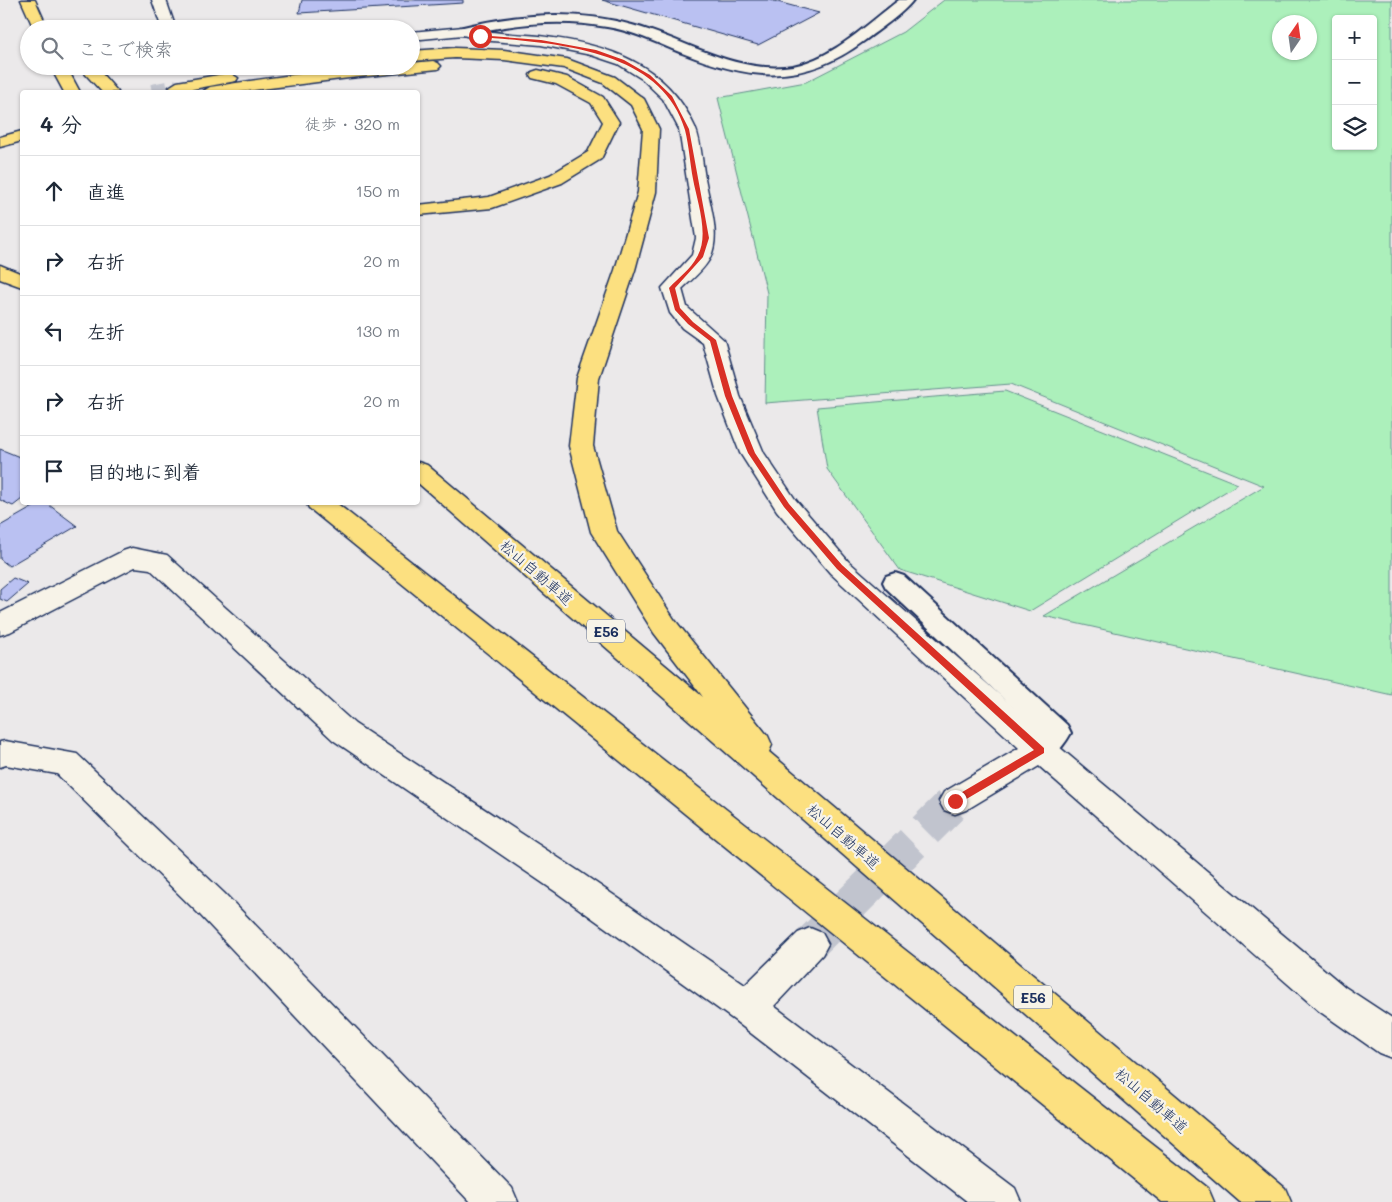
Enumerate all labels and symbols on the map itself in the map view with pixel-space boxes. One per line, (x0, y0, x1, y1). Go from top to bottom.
north arrow (1272, 15, 1317, 60)
route start (469, 25, 492, 48)
street label: 松山自動車道 (496, 535, 578, 609)
road number: E56 (587, 620, 625, 642)
route end (944, 790, 967, 813)
street label: 松山自動車道 (803, 799, 885, 873)
road number: E56 (1014, 986, 1052, 1009)
street label: 松山自動車道 (1111, 1063, 1193, 1137)

